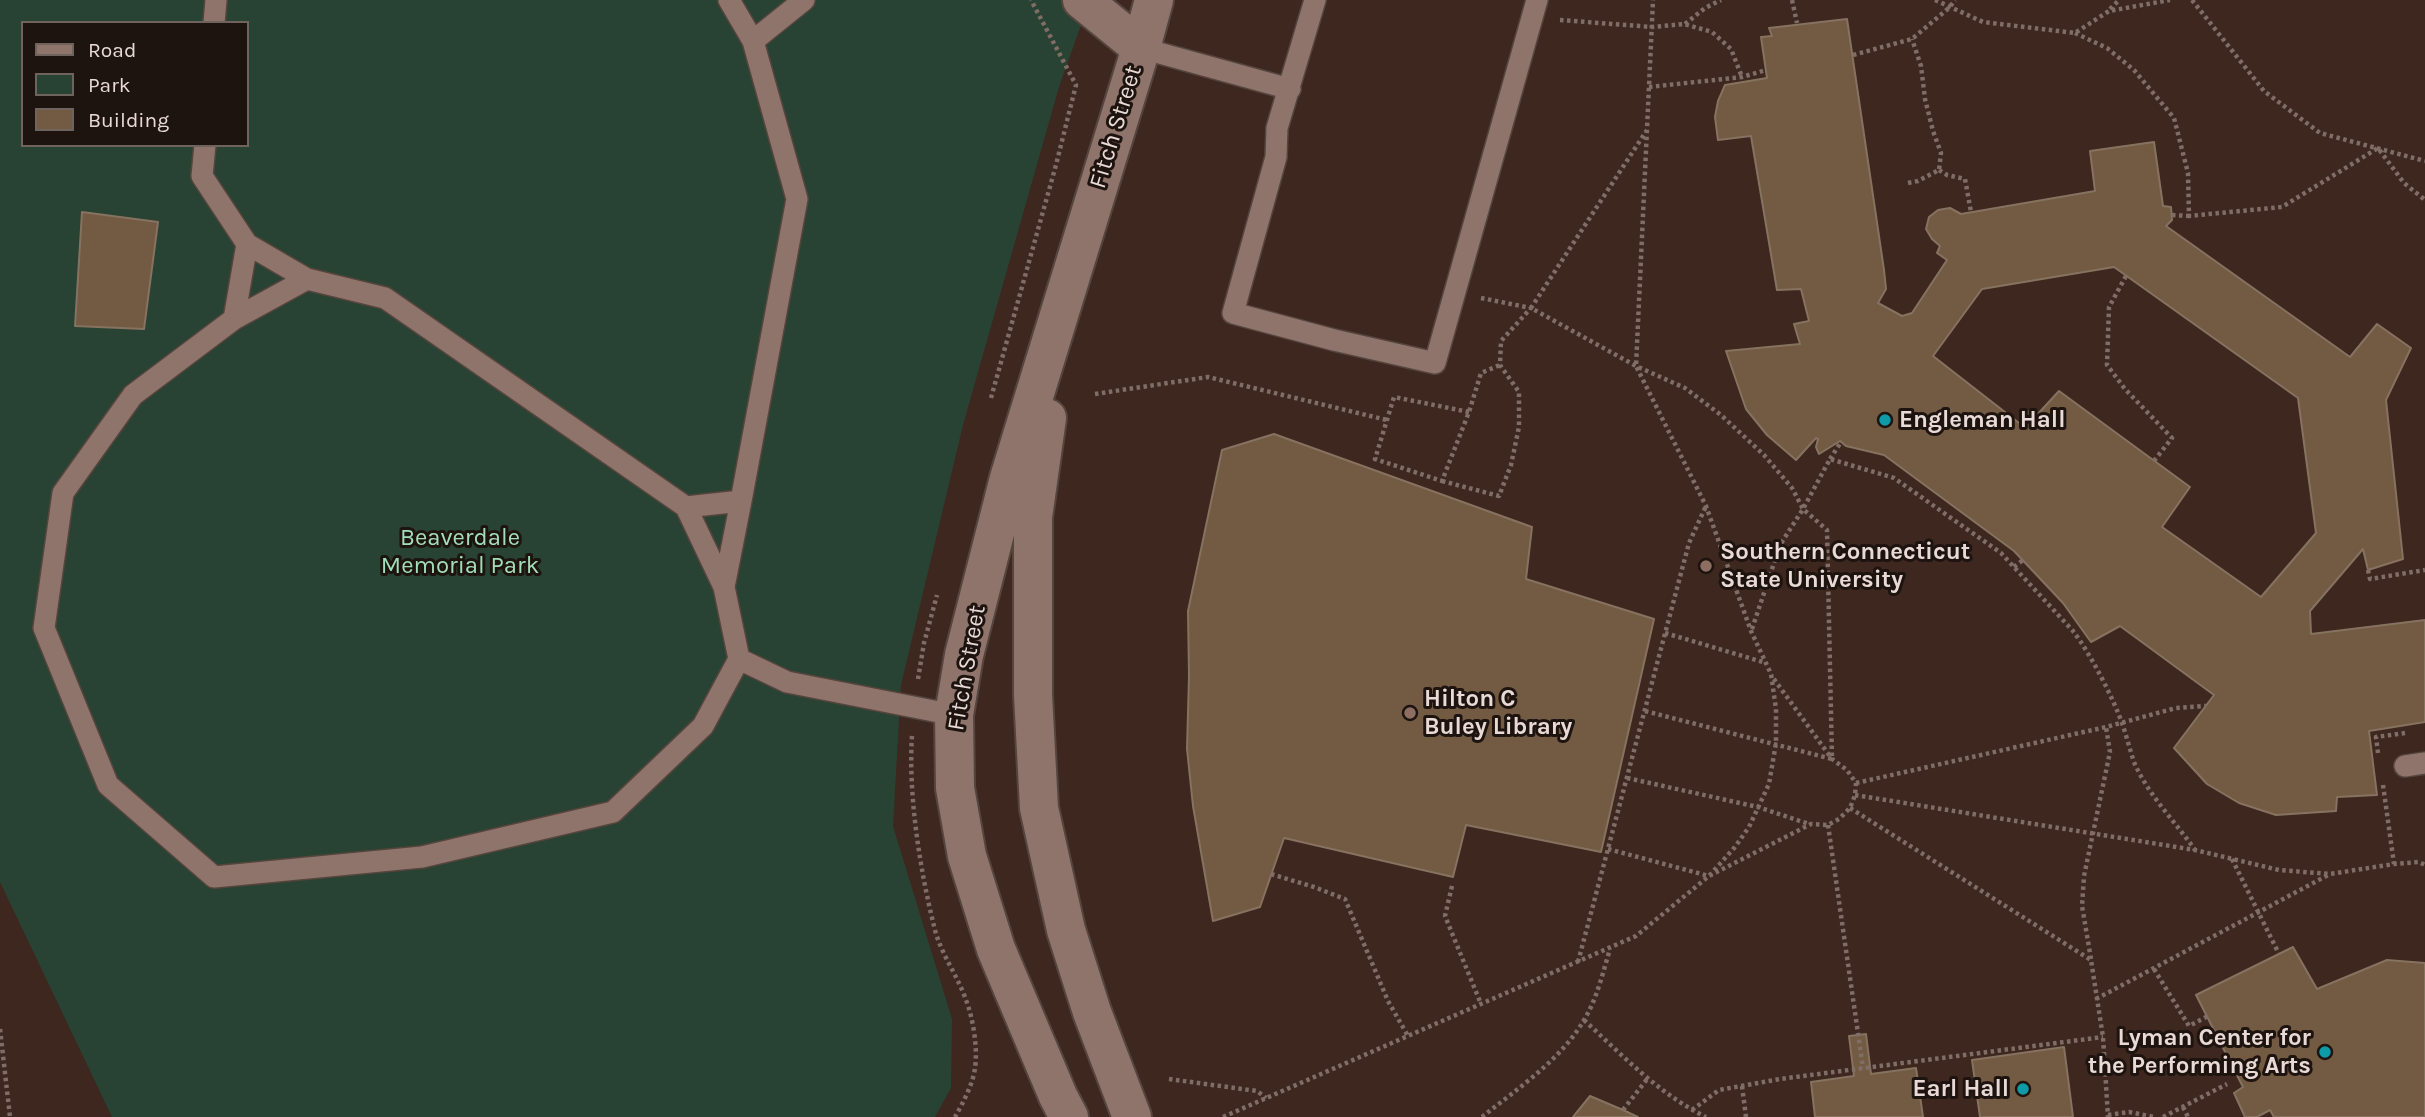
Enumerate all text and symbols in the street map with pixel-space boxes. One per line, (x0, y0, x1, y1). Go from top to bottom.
legend (21, 21, 248, 147)
text: Road (88, 38, 136, 62)
street label: Fitch Street (1084, 62, 1148, 192)
text: Park (88, 73, 131, 97)
text: Building (88, 108, 169, 132)
place label: Engleman Hall (1899, 406, 2065, 434)
marker: Engleman Hall (1877, 412, 1893, 428)
park label: Beaverdale Memorial Park (381, 524, 539, 580)
place label: Southern Connecticut State University (1720, 538, 1970, 594)
marker: Southern Connecticut State University (1698, 558, 1714, 574)
street label: Fitch Street (942, 603, 992, 733)
place label: Hilton C Buley Library (1424, 685, 1572, 741)
marker: Hilton C Buley Library (1402, 705, 1418, 721)
place label: Lyman Center for the Performing Arts (2088, 1024, 2311, 1080)
marker: Lyman Center for the Performing Arts (2317, 1044, 2333, 1060)
place label: Earl Hall (1912, 1075, 2009, 1103)
marker: Earl Hall (2015, 1081, 2031, 1097)

